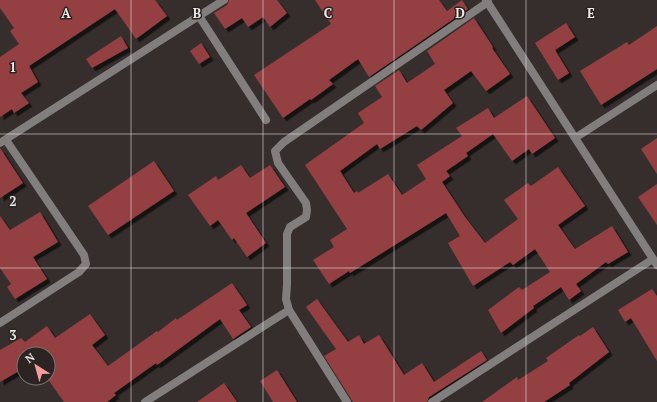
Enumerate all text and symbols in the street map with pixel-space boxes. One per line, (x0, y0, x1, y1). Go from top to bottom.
text: A (61, 4, 71, 22)
text: B (193, 4, 201, 22)
text: C (324, 4, 332, 22)
text: D (455, 4, 465, 22)
text: E (587, 4, 595, 22)
text: 1 (9, 58, 17, 76)
text: 2 (9, 192, 17, 210)
text: 3 (9, 326, 17, 344)
north arrow (16, 346, 56, 386)
text: N (22, 350, 38, 366)

